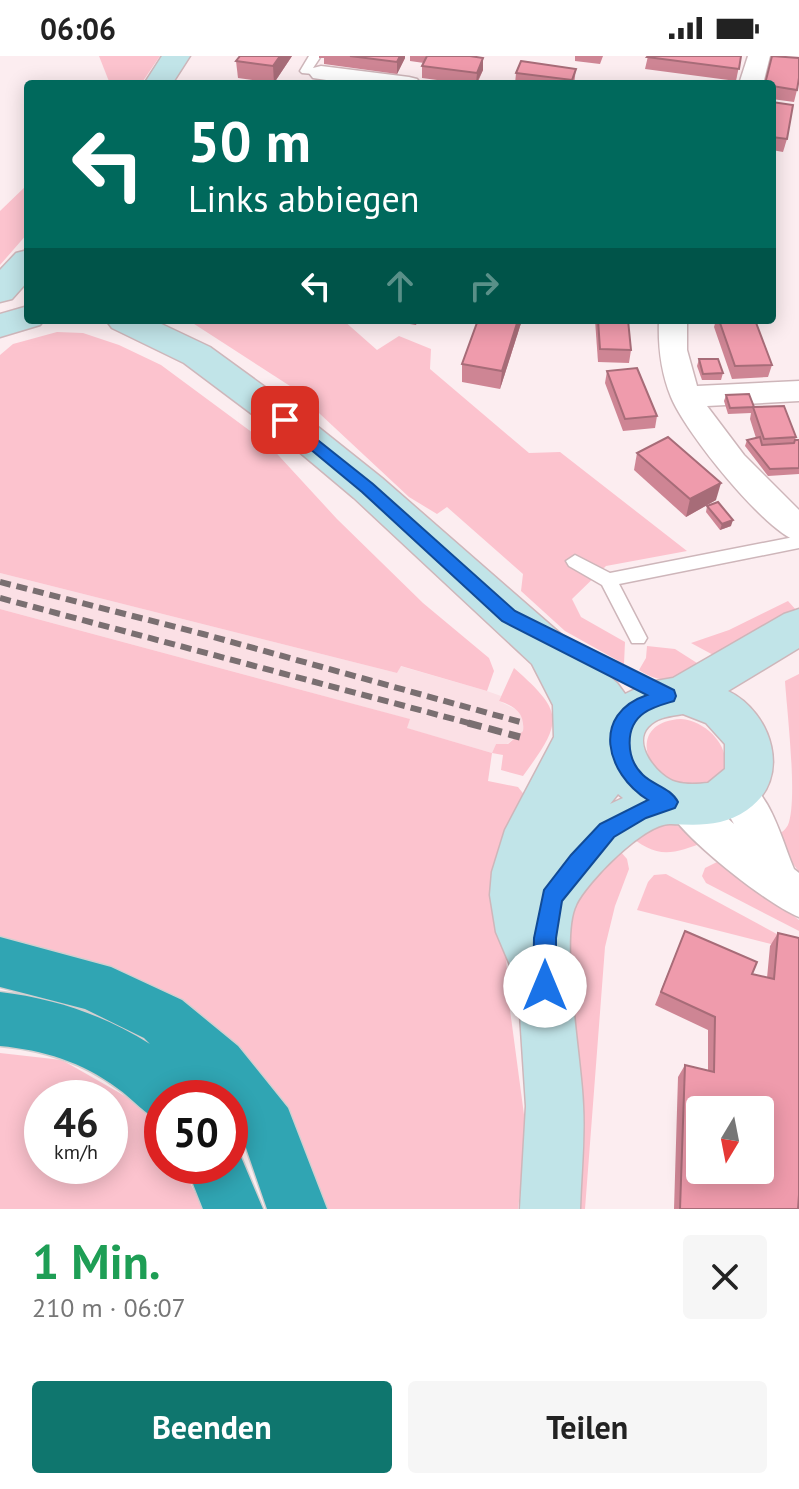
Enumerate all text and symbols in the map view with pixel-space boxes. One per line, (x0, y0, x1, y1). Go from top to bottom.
text: 06:06 (40, 9, 116, 48)
text: 50 m (188, 105, 311, 177)
icon: left (56, 112, 160, 216)
text: Links abbiegen (188, 175, 420, 222)
icon: left (294, 264, 338, 308)
icon: ahead (378, 264, 422, 308)
icon: right (462, 264, 506, 308)
pin (251, 386, 319, 454)
icon: arrive (263, 398, 307, 442)
position arrow (503, 944, 587, 1028)
speed limit sign: 50 (144, 1080, 248, 1184)
text: 46 (53, 1096, 99, 1148)
north arrow (686, 1096, 774, 1184)
map controls (686, 1096, 774, 1184)
text: km/h (54, 1139, 98, 1165)
text: 1 Min. (32, 1230, 161, 1292)
button: close (683, 1235, 767, 1319)
text: 210 m · 06:07 (32, 1291, 186, 1324)
button: Beenden (32, 1381, 392, 1473)
button: Teilen (408, 1381, 767, 1473)

